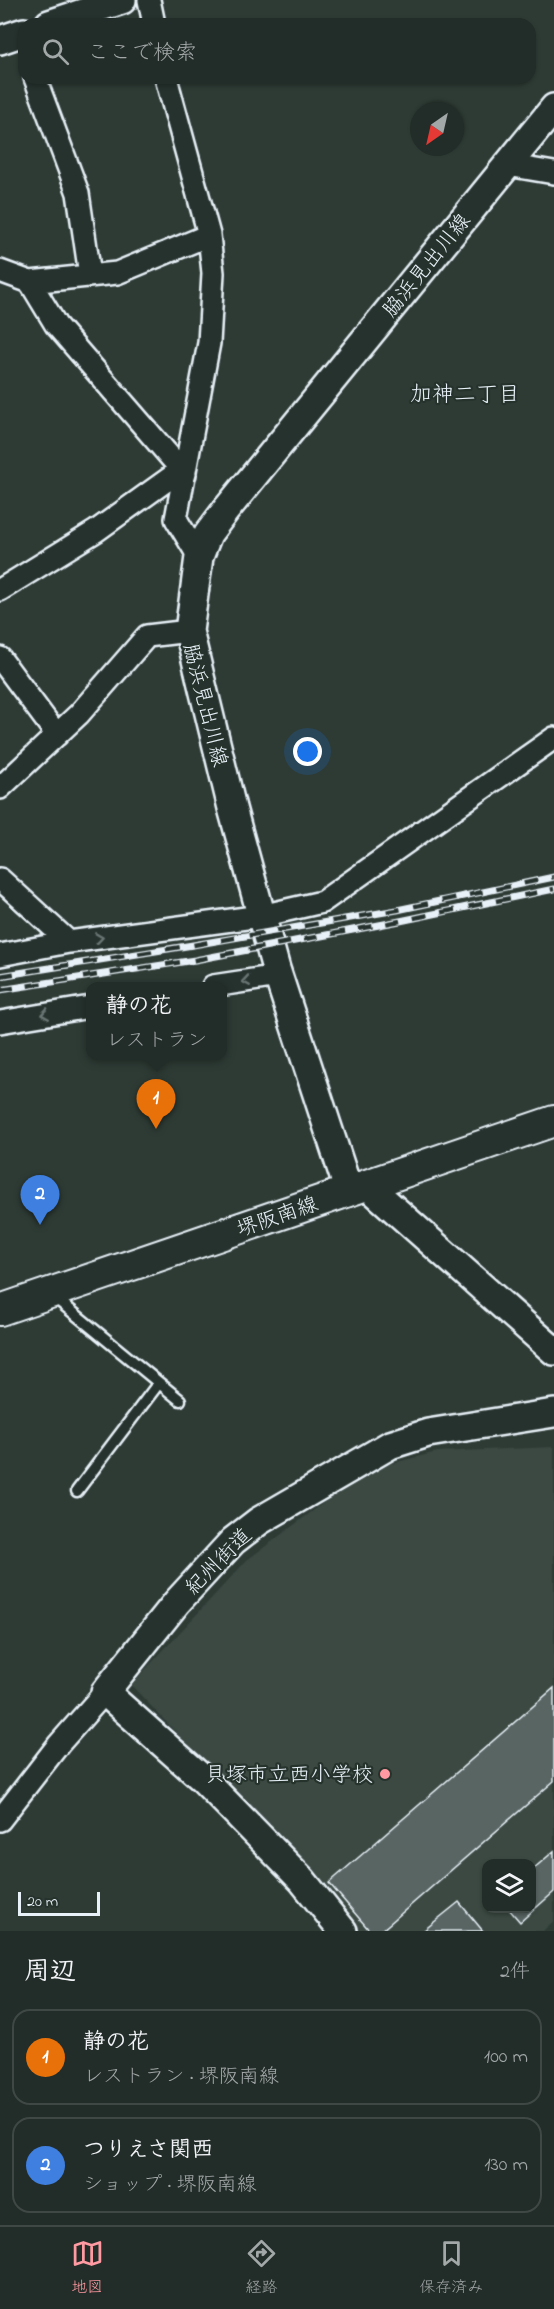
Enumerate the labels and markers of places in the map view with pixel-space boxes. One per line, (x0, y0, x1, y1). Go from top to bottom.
pin: 1 (136, 1080, 176, 1129)
pin: 2 (20, 1176, 60, 1225)
place label: 貝塚市立西小学校 (205, 1761, 373, 1791)
marker: 貝塚市立西小学校 (378, 1767, 392, 1781)

